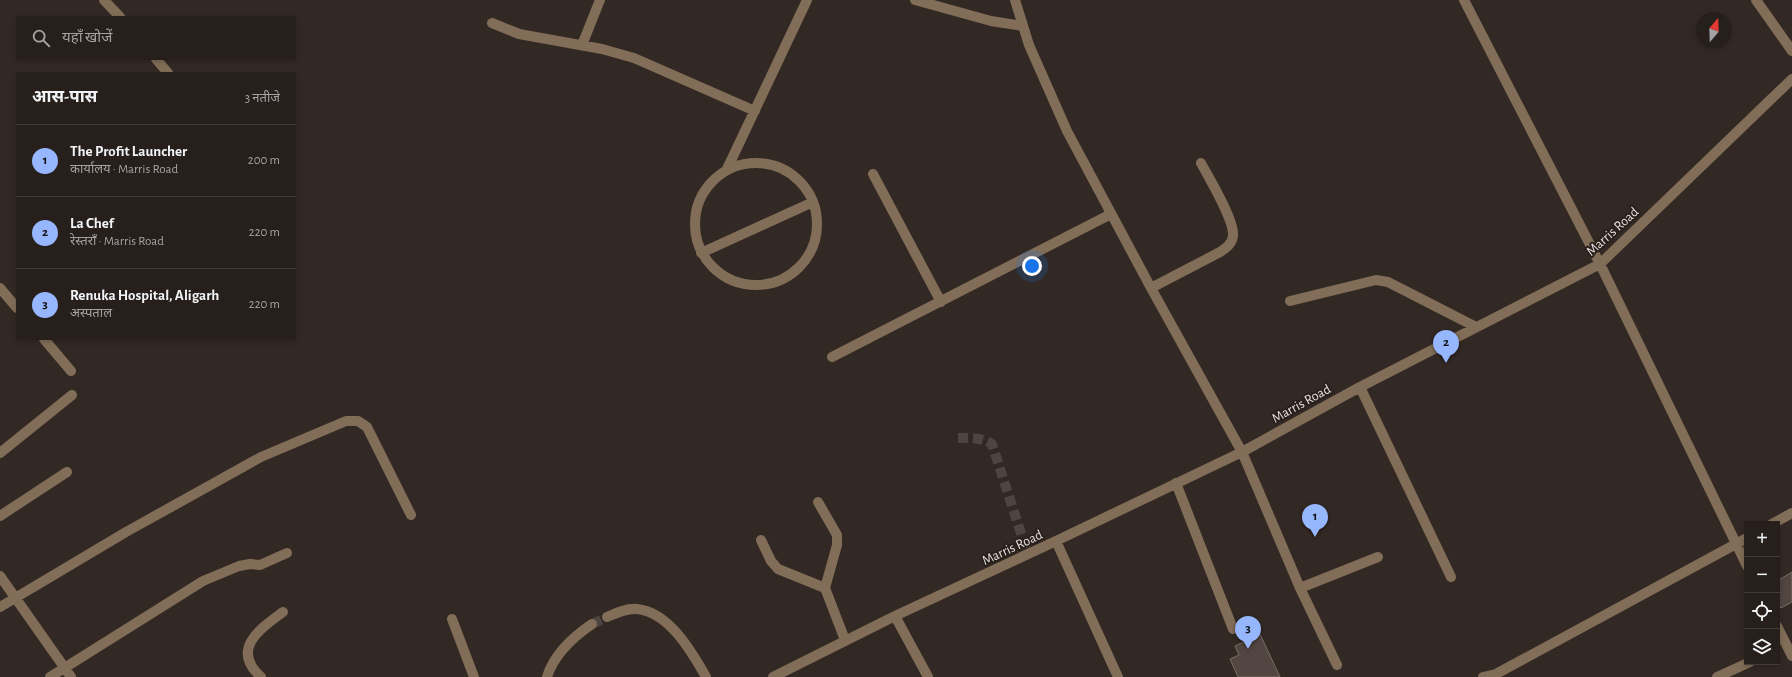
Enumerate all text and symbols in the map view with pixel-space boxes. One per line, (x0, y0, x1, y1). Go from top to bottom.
north arrow (1696, 12, 1732, 48)
search box (16, 16, 296, 60)
icon: search (30, 27, 52, 49)
text: यहाँ खोजें (62, 30, 112, 45)
text: आस-पास (32, 88, 97, 105)
text: 3 नतीजे (245, 92, 280, 105)
text: The Profit Launcher (70, 144, 187, 159)
text: 1 (43, 154, 47, 167)
text: 200 m (248, 154, 280, 167)
text: कार्यालय · Marris Road (70, 163, 178, 176)
street label: Marris Road (1584, 205, 1642, 259)
text: La Chef (70, 216, 114, 231)
text: 2 (42, 226, 48, 239)
text: 220 m (249, 226, 280, 239)
text: रेस्तराँ · Marris Road (70, 235, 164, 248)
your location (1022, 256, 1042, 276)
text: Renuka Hospital, Aligarh (70, 288, 219, 303)
text: 3 (42, 298, 48, 311)
text: 220 m (249, 298, 280, 311)
text: अस्पताल (70, 307, 112, 320)
pin: 2 (1433, 330, 1459, 363)
street label: Marris Road (1270, 382, 1333, 426)
pin: 1 (1302, 504, 1328, 537)
map controls (1744, 521, 1780, 665)
button: + (1744, 521, 1780, 557)
street label: Marris Road (980, 528, 1045, 568)
button: − (1744, 557, 1780, 593)
button: locate (1744, 593, 1780, 629)
pin: 3 (1235, 616, 1261, 649)
button: layers (1744, 629, 1780, 665)

